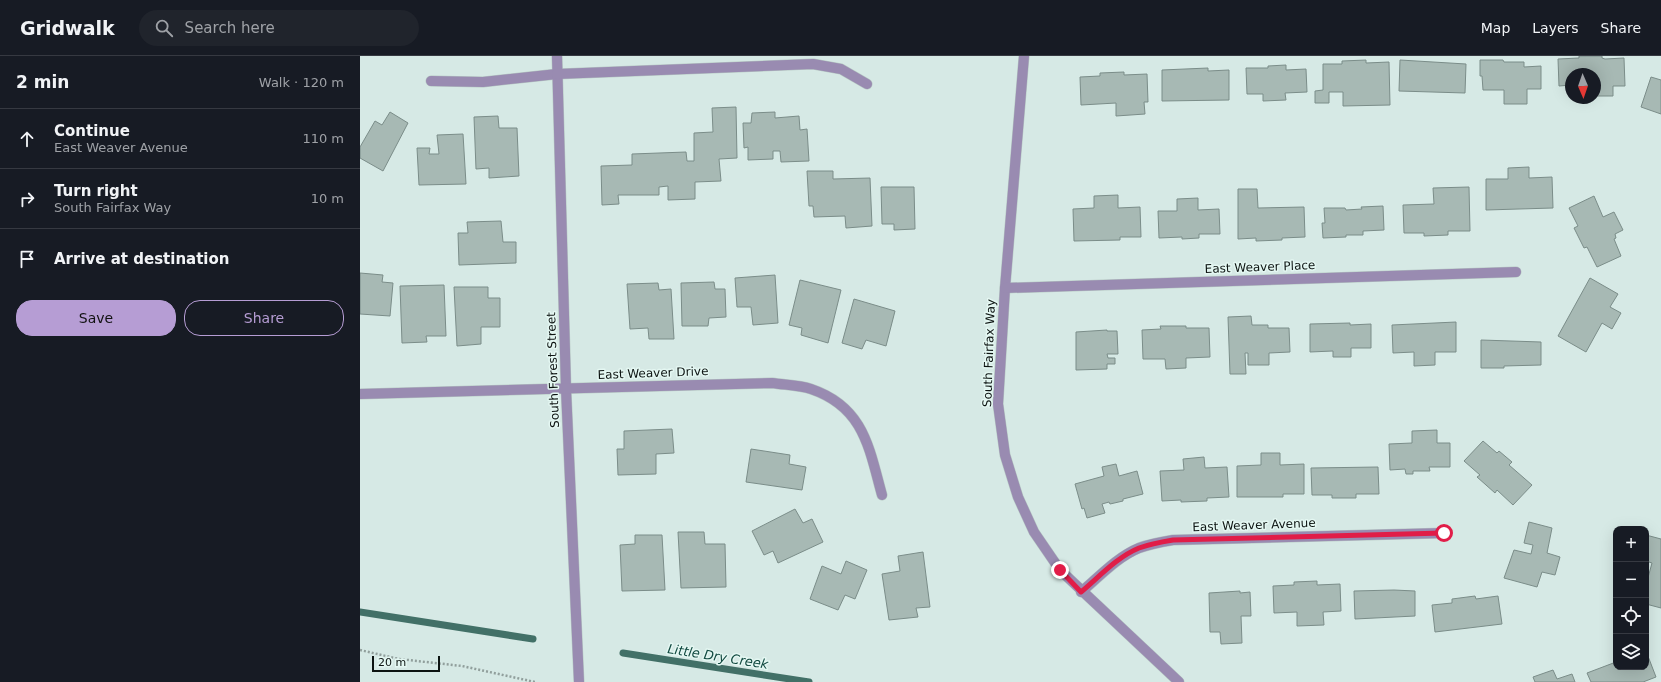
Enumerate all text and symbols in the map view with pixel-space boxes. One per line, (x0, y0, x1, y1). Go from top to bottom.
search box (139, 10, 419, 46)
text: Gridwalk (20, 17, 115, 39)
icon: search (153, 17, 175, 39)
text: Search here (185, 19, 275, 37)
text: Map (1481, 20, 1510, 36)
text: Layers (1532, 20, 1579, 36)
text: Share (1601, 20, 1641, 36)
north arrow (1565, 68, 1601, 104)
text: 2 min (16, 72, 69, 92)
text: Walk · 120 m (259, 75, 344, 90)
text: Continue (54, 122, 130, 140)
icon: ahead (16, 128, 38, 150)
text: 110 m (302, 131, 344, 146)
text: East Weaver Avenue (54, 140, 188, 155)
text: Turn right (54, 182, 138, 200)
icon: right (16, 188, 38, 210)
text: 10 m (311, 191, 344, 206)
text: South Fairfax Way (54, 200, 171, 215)
icon: arrive (16, 248, 38, 270)
text: Arrive at destination (54, 250, 229, 268)
street label: East Weaver Place (1204, 258, 1316, 276)
street label: South Fairfax Way (980, 299, 998, 407)
button: Save (16, 300, 176, 336)
button: Share (184, 300, 344, 336)
street label: South Forest Street (544, 312, 562, 428)
street label: East Weaver Drive (597, 364, 709, 382)
street label: East Weaver Avenue (1192, 516, 1316, 534)
route start (1435, 524, 1453, 542)
map controls (1613, 526, 1649, 670)
button: + (1613, 526, 1649, 562)
route end (1051, 561, 1069, 579)
button: − (1613, 562, 1649, 598)
button: locate (1613, 598, 1649, 634)
button: layers (1613, 634, 1649, 670)
water label: Little Dry Creek (666, 641, 770, 672)
scale bar (372, 654, 440, 673)
text: 20 m (378, 656, 406, 669)

